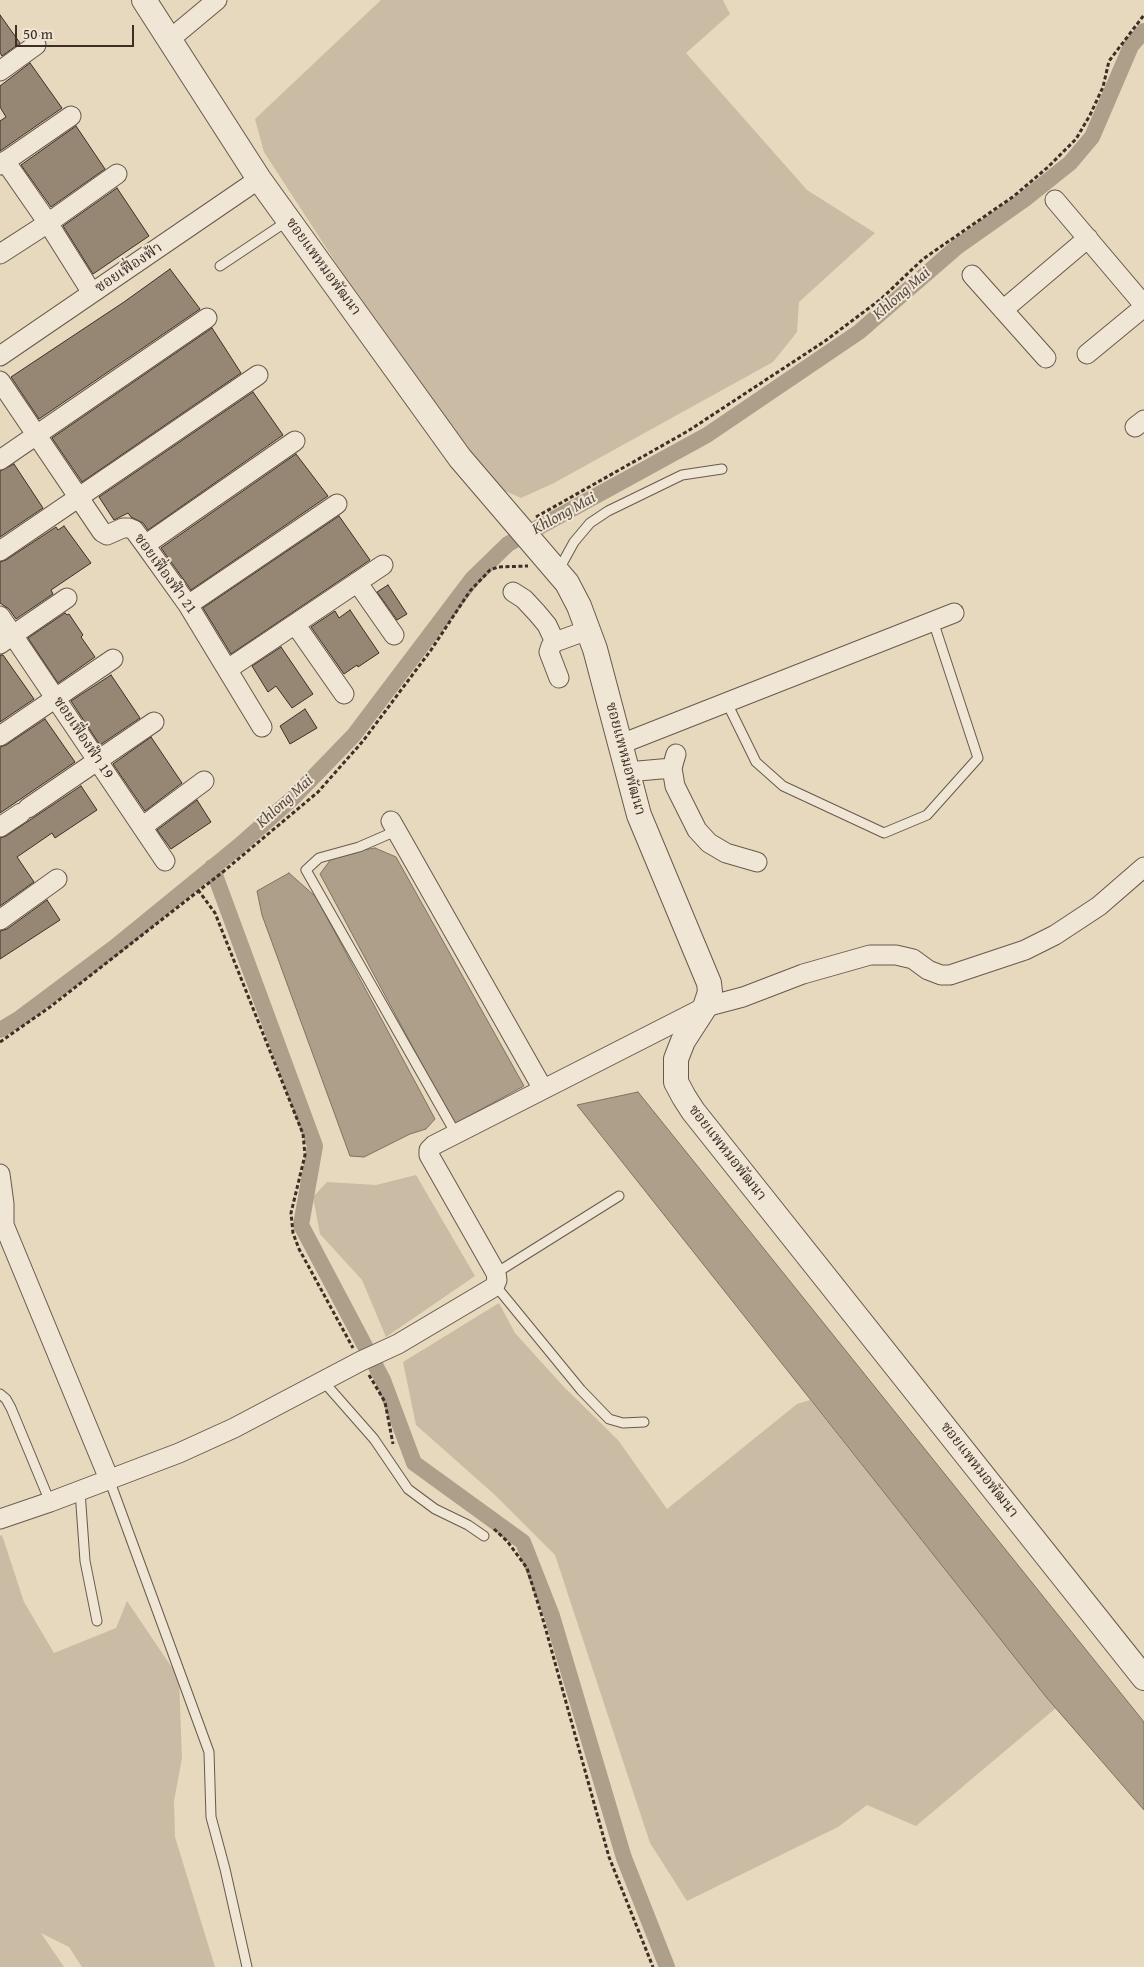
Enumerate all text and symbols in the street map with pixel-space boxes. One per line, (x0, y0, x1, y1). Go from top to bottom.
scale bar (18, 15, 136, 47)
text: 50 m (23, 23, 53, 44)
street label: ซอยแพหมอพัฒนา (281, 215, 365, 319)
street label: ซอยเฟื่องฟ้า (92, 239, 166, 297)
water label: Khlong Mai (869, 264, 935, 324)
water label: Khlong Mai (529, 489, 599, 539)
street label: ซอยเฟื่องฟ้า 21 (130, 530, 200, 618)
street label: ซอยเฟื่องฟ้า 19 (49, 694, 117, 782)
street label: ซอยแพหมอพัฒนา (601, 700, 649, 818)
water label: Khlong Mai (253, 772, 317, 832)
street label: ซอยแพหมอพัฒนา (684, 1102, 770, 1204)
street label: ซอยแพหมอพัฒนา (936, 1419, 1022, 1521)

